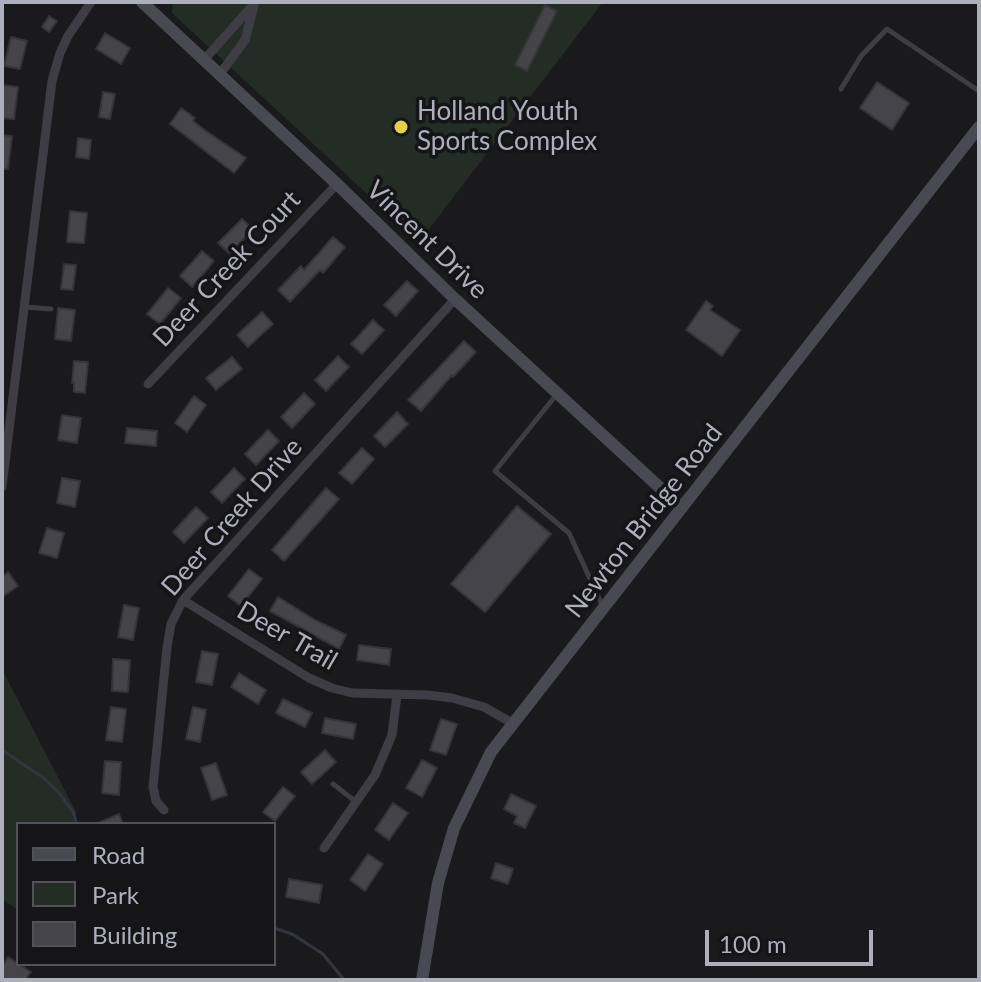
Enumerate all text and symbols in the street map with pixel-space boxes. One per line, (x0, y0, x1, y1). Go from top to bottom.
place label: Holland Youth Sports Complex (417, 96, 597, 158)
marker: Holland Youth Sports Complex (392, 118, 410, 136)
street label: Vincent Drive (360, 174, 494, 306)
street label: Deer Creek Court (147, 185, 307, 353)
street label: Newton Bridge Road (559, 418, 729, 624)
street label: Deer Creek Drive (155, 432, 309, 602)
street label: Deer Trail (231, 595, 343, 677)
legend (16, 822, 276, 966)
text: Road (92, 840, 145, 869)
text: Park (92, 880, 139, 909)
scale bar (709, 914, 877, 964)
text: Building (92, 920, 177, 949)
text: 100 m (719, 929, 787, 958)

